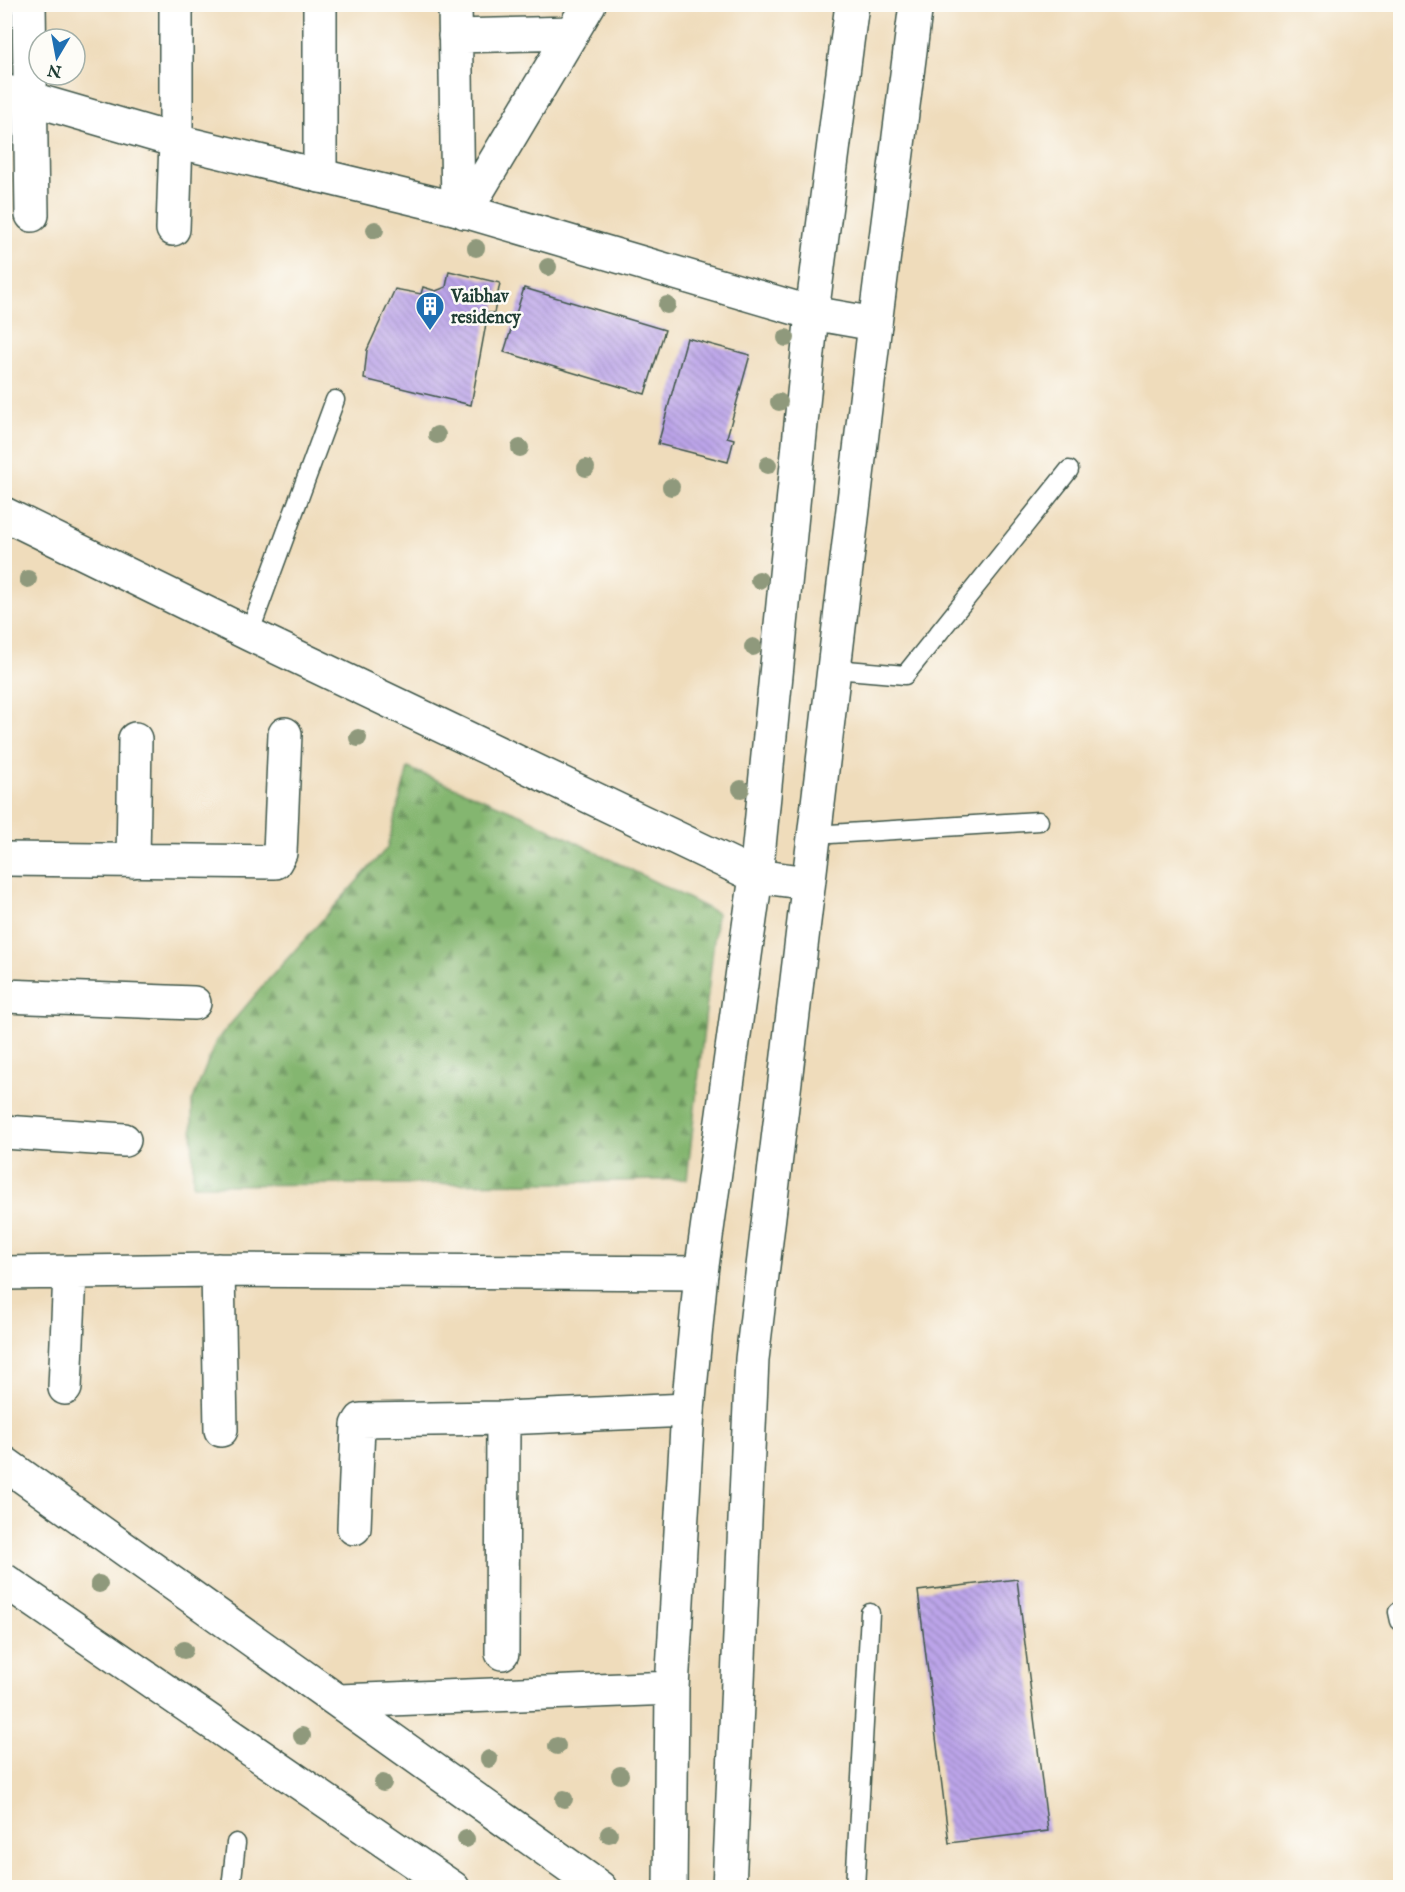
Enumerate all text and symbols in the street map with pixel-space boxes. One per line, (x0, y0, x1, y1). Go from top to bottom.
north arrow (27, 27, 87, 87)
text: N (46, 59, 64, 81)
place label: Vaibhav residency (450, 286, 522, 330)
building icon: Vaibhav residency (414, 290, 446, 332)

